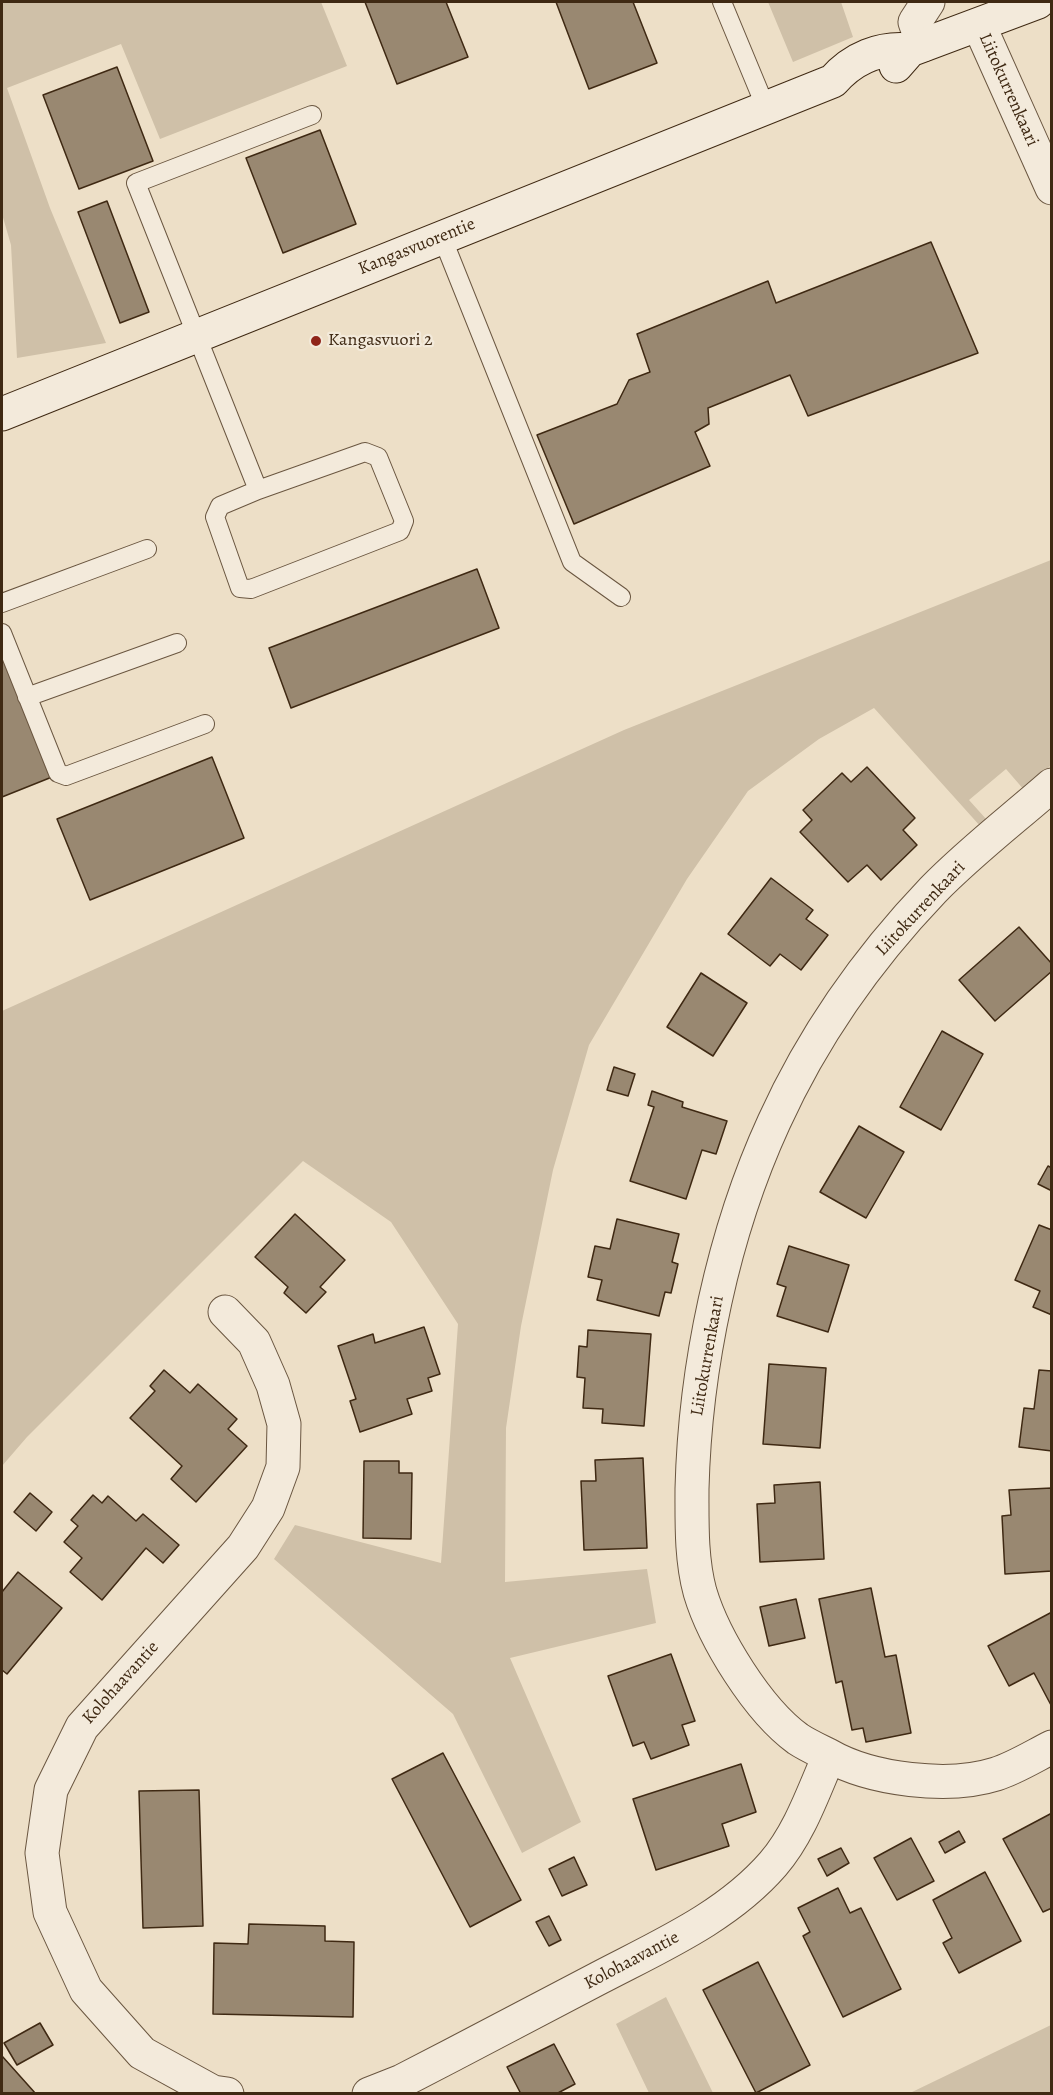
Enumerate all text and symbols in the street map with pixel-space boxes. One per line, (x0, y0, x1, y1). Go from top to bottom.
street label: Liitokurrenkaari (973, 30, 1043, 150)
street label: Kangasvuorentie (355, 214, 479, 280)
place label: Kangasvuori 2 (328, 330, 433, 352)
marker: Kangasvuori 2 (309, 334, 323, 348)
street label: Liitokurrenkaari (872, 857, 970, 961)
street label: Liitokurrenkaari (687, 1294, 729, 1418)
street label: Kolohaavantie (78, 1637, 164, 1729)
street label: Kolohaavantie (581, 1927, 683, 1995)

